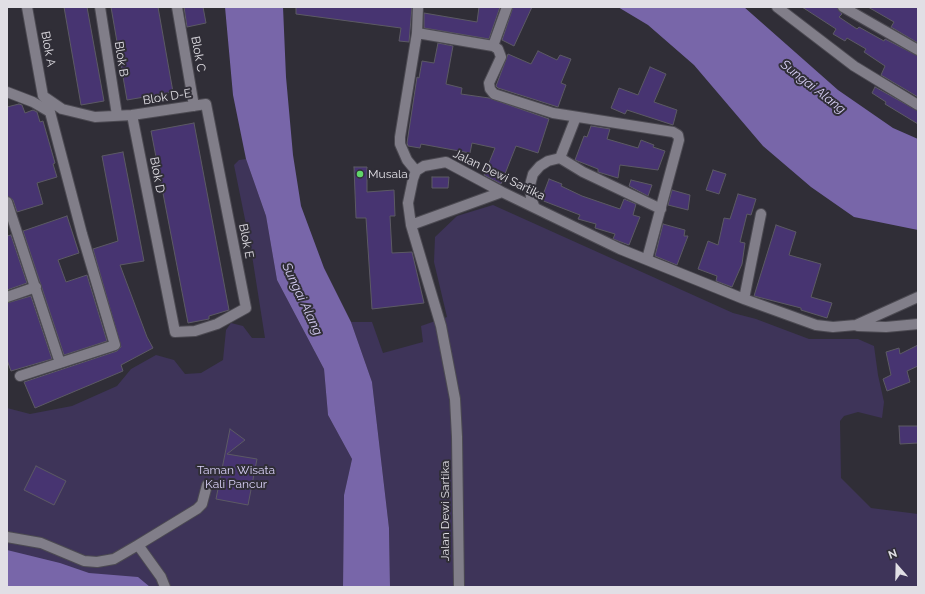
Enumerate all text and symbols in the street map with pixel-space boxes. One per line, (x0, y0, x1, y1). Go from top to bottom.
street label: Blok A (38, 30, 58, 68)
street label: Blok C (188, 35, 208, 73)
street label: Blok B (111, 40, 131, 78)
water label: Sungai Alang (777, 57, 849, 117)
street label: Blok D-E (142, 86, 192, 108)
street label: Jalan Dewi Sartika (451, 146, 547, 204)
street label: Blok D (146, 156, 168, 194)
place label: Musala (368, 167, 408, 181)
marker: Musala (355, 169, 365, 179)
street label: Blok E (236, 222, 256, 260)
water label: Sungai Alang (278, 260, 326, 338)
street label: Jalan Dewi Sartika (438, 461, 452, 561)
park label: Taman Wisata Kali Pancur (197, 463, 275, 491)
north arrow (877, 546, 917, 586)
text: N (887, 547, 899, 562)

